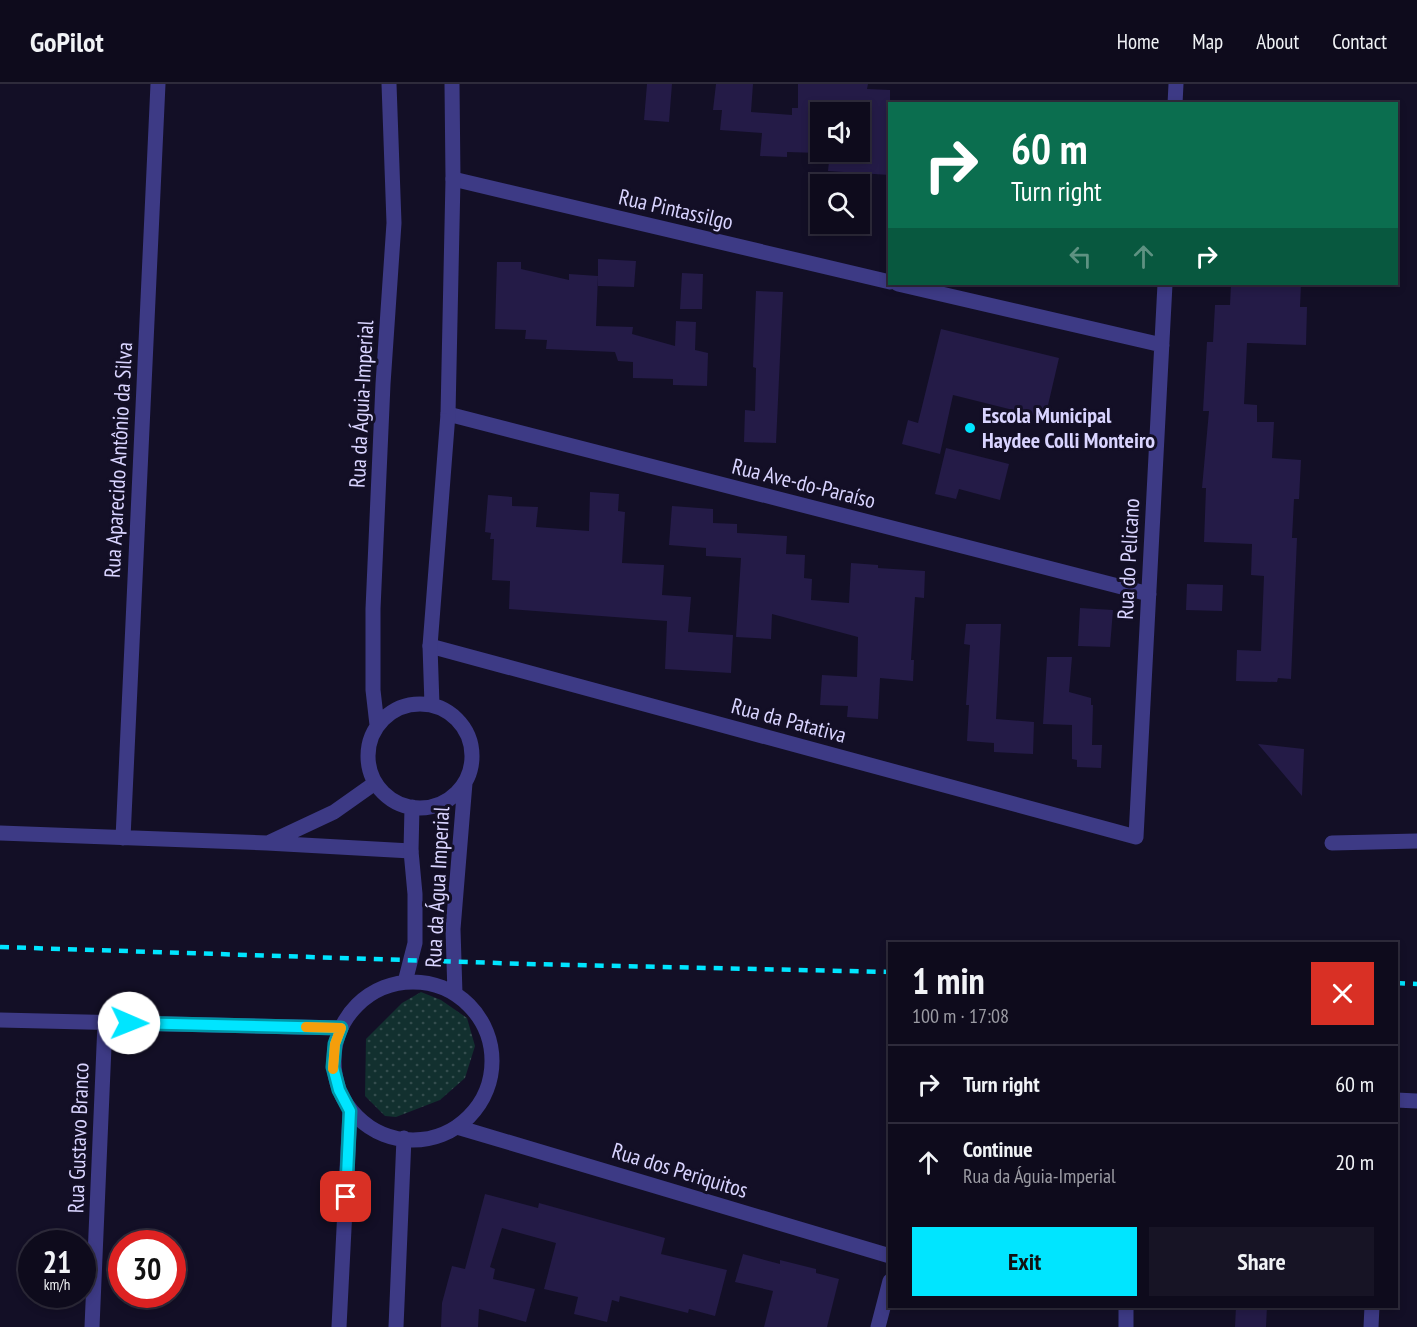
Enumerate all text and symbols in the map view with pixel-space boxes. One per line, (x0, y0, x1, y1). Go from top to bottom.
text: GoPilot (30, 23, 104, 60)
text: Home (1117, 28, 1159, 55)
text: Map (1192, 28, 1223, 55)
text: About (1256, 28, 1299, 55)
text: Contact (1332, 28, 1387, 55)
map controls (810, 102, 870, 234)
button: sound (810, 102, 870, 162)
text: 60 m (1011, 121, 1088, 176)
icon: right (912, 126, 990, 204)
button: search (810, 174, 870, 234)
text: Turn right (1011, 174, 1102, 208)
street label: Rua Pintassilgo (616, 182, 736, 236)
icon: left (1064, 240, 1097, 273)
icon: ahead (1127, 240, 1160, 273)
icon: right (1190, 240, 1223, 273)
street label: Rua da Águia-Imperial (343, 319, 379, 489)
street label: Rua Aparecido Antônio da Silva (98, 341, 138, 579)
place label: Escola Municipal Haydee Colli Monteiro (982, 401, 1155, 454)
marker: Escola Municipal Haydee Colli Monteiro (963, 421, 977, 435)
street label: Rua Ave-do-Paraíso (729, 452, 879, 514)
street label: Rua do Pelicano (1111, 498, 1145, 620)
street label: Rua da Patativa (729, 691, 849, 749)
street label: Rua da Água Imperial (419, 805, 455, 968)
text: 1 min (912, 957, 985, 1004)
button: close (1311, 962, 1374, 1025)
position arrow (97, 991, 161, 1055)
text: 100 m · 17:08 (912, 1003, 1009, 1029)
street label: Rua Gustavo Branco (61, 1062, 95, 1214)
icon: right (912, 1068, 945, 1101)
text: Turn right (963, 1070, 1040, 1098)
text: 60 m (1335, 1070, 1374, 1098)
text: Continue (963, 1135, 1033, 1163)
street label: Rua dos Periquitos (609, 1136, 751, 1204)
icon: ahead (912, 1146, 945, 1179)
text: 20 m (1335, 1148, 1374, 1176)
text: Rua da Águia-Imperial (963, 1163, 1116, 1189)
pin (320, 1171, 371, 1222)
icon: arrive (329, 1180, 362, 1213)
button: Exit (912, 1227, 1137, 1296)
button: Share (1149, 1227, 1374, 1296)
speed limit sign: 30 (108, 1230, 186, 1308)
text: 21 (43, 1242, 71, 1281)
text: km/h (44, 1275, 70, 1294)

